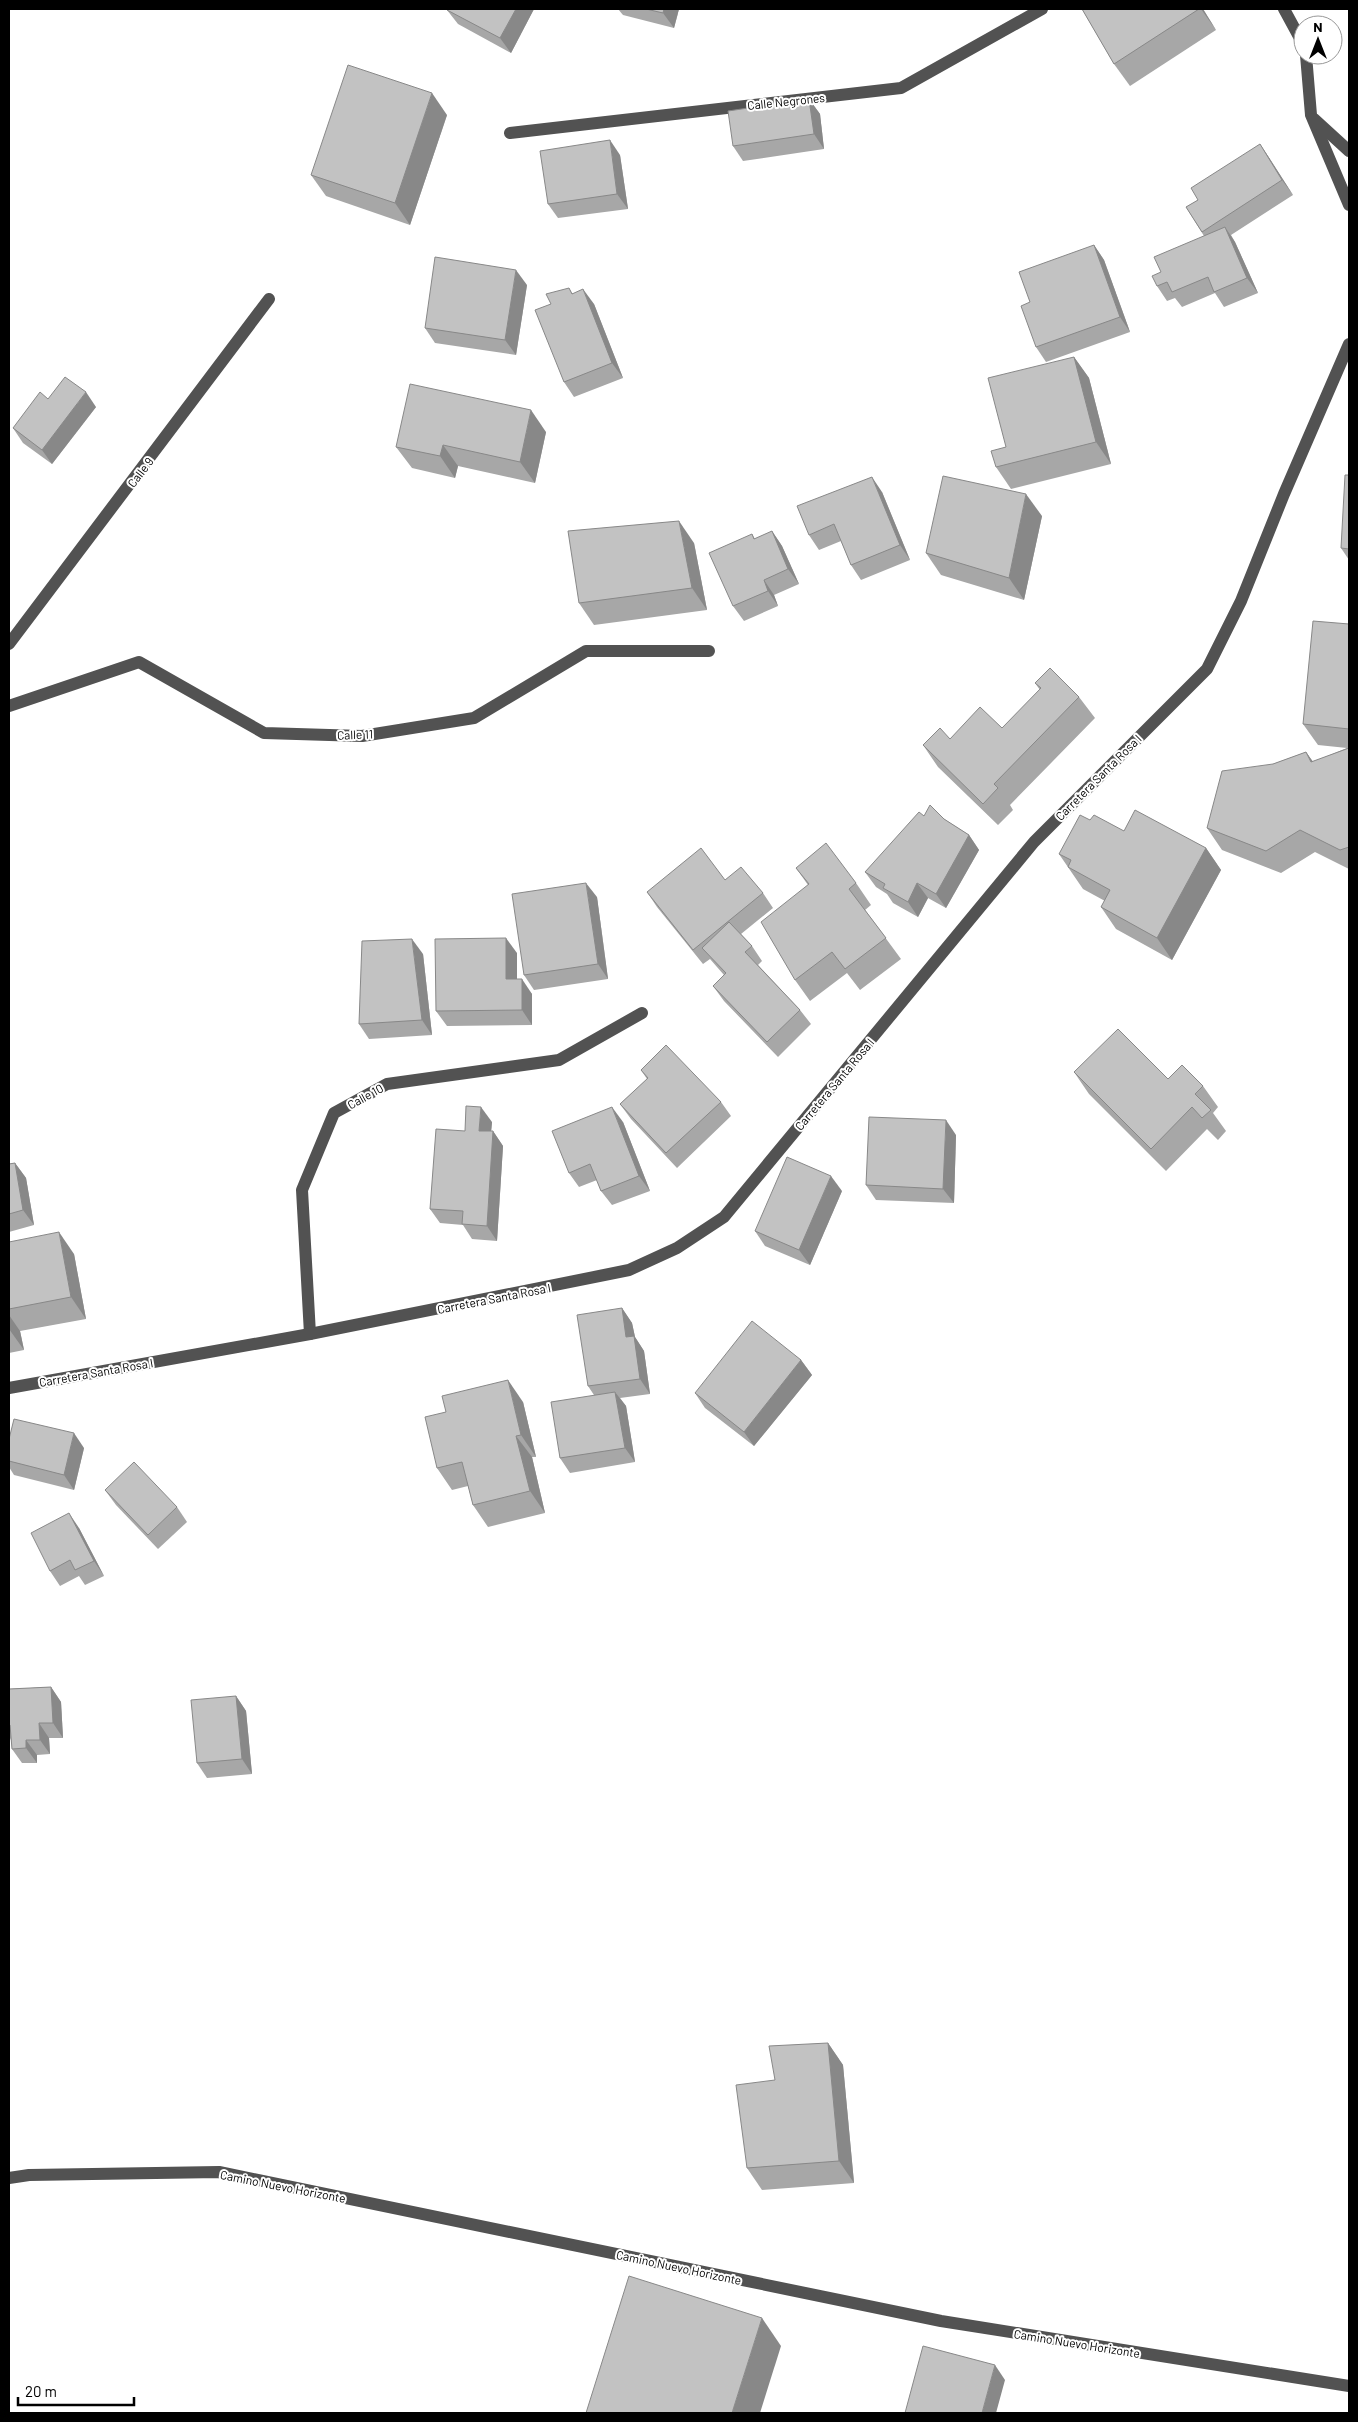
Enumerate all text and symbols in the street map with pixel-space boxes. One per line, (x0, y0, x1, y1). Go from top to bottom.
north arrow (1293, 15, 1343, 65)
text: N (1313, 18, 1323, 35)
street label: Calle Negrones (747, 90, 826, 112)
street label: Calle 9 (124, 454, 156, 490)
street label: Calle 11 (337, 726, 373, 742)
street label: Carretera Santa Rosa I (1052, 731, 1144, 823)
street label: Carretera Santa Rosa I (792, 1035, 876, 1133)
street label: Calle 10 (345, 1081, 385, 1111)
street label: Carretera Santa Rosa I (436, 1280, 552, 1316)
street label: Carretera Santa Rosa I (38, 1355, 154, 1389)
street label: Camino Nuevo Horizonte (219, 2167, 347, 2205)
street label: Camino Nuevo Horizonte (615, 2247, 743, 2287)
street label: Camino Nuevo Horizonte (1013, 2326, 1141, 2360)
scale bar (18, 2374, 134, 2406)
text: 20 m (25, 2382, 57, 2400)

